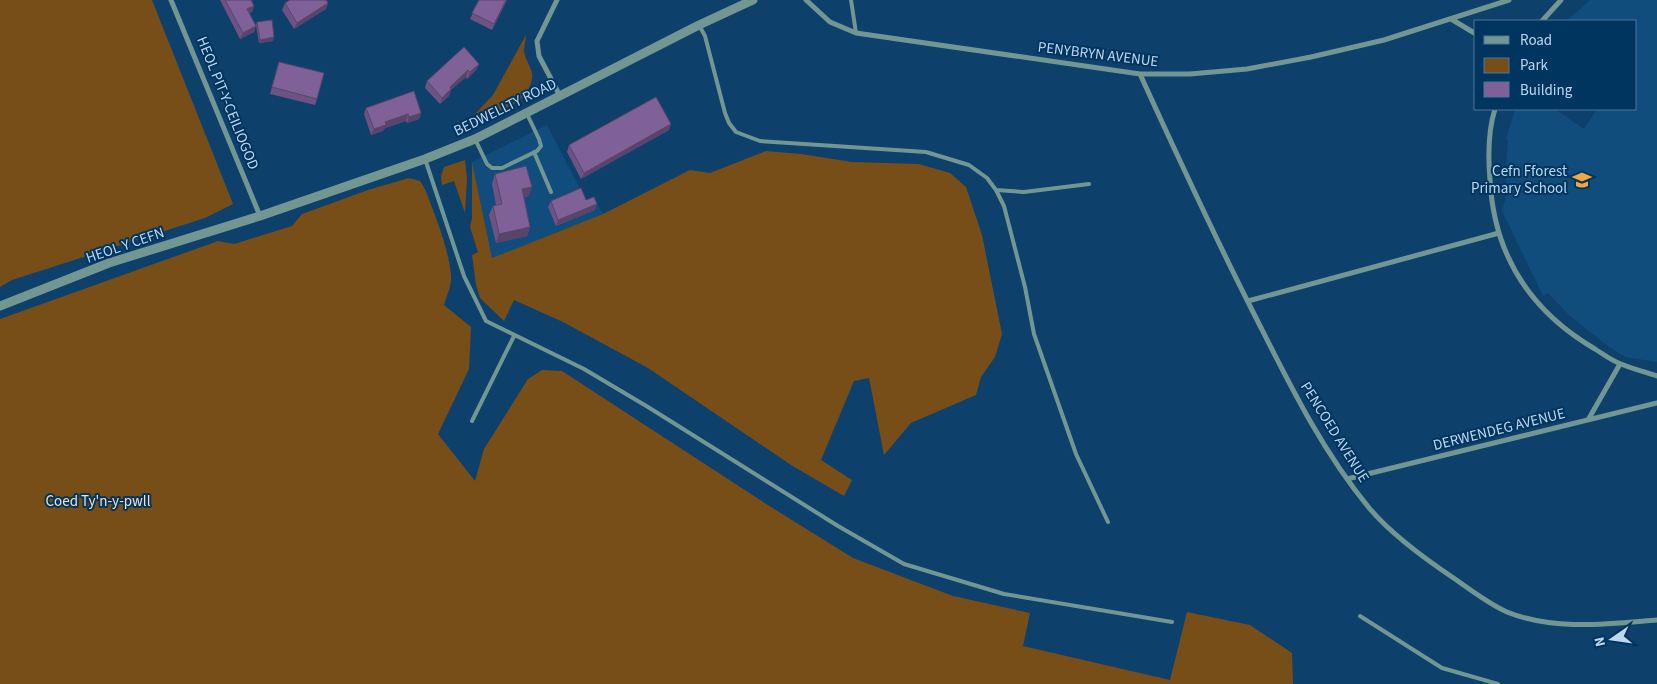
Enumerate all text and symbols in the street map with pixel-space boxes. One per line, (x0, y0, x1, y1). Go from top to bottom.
legend (1474, 20, 1637, 110)
text: Road (1520, 30, 1552, 51)
street label: HEOL PIT-Y-CEILIOGOD (191, 33, 264, 173)
street label: PENYBRYN AVENUE (1036, 37, 1160, 72)
text: Park (1520, 55, 1549, 76)
street label: BEDWELLTY ROAD (450, 73, 560, 141)
text: Building (1520, 80, 1573, 101)
place label: Cefn Fforest Primary School (1471, 161, 1567, 199)
school or university icon: Cefn Fforest Primary School (1571, 169, 1593, 191)
street label: HEOL Y CEFN (83, 222, 167, 269)
street label: PENCOED AVENUE (1295, 378, 1374, 487)
street label: DERWENDEG AVENUE (1431, 403, 1567, 456)
park label: Coed Ty'n-y-pwll (46, 491, 151, 512)
north arrow (1587, 614, 1637, 664)
text: N (1590, 635, 1611, 648)

